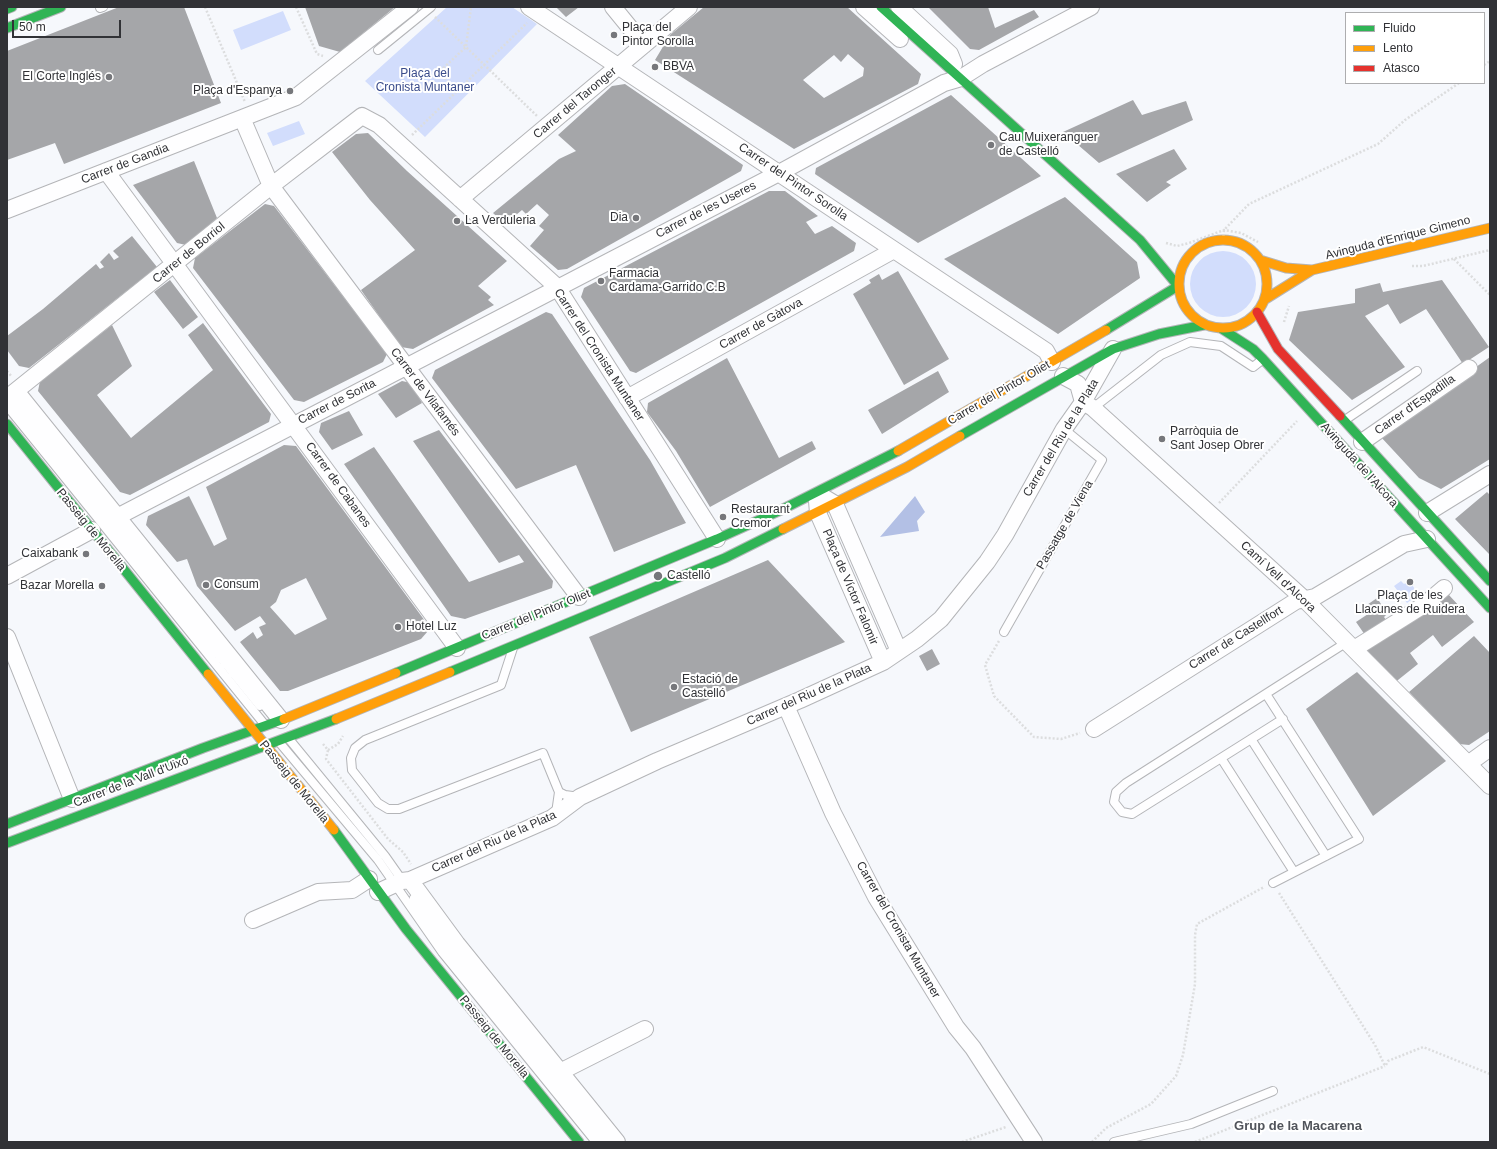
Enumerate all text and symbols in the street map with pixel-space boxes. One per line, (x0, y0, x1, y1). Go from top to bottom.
scale bar (14, 12, 123, 38)
legend (1345, 12, 1485, 84)
text: 50 m (19, 20, 46, 34)
place label: Plaça del Pintor Sorolla (622, 21, 694, 49)
text: Fluido (1383, 21, 1416, 35)
marker: Plaça del Pintor Sorolla (609, 30, 619, 40)
text: Lento (1383, 41, 1413, 55)
place label: BBVA (663, 60, 694, 74)
text: Atasco (1383, 61, 1420, 75)
marker: BBVA (650, 62, 660, 72)
street label: Carrer del Taronger (531, 64, 619, 142)
park label: Plaça del Cronista Muntaner (376, 67, 474, 95)
place label: El Corte Inglés (22, 70, 101, 84)
marker: El Corte Inglés (104, 72, 114, 82)
place label: Plaça d'Espanya (193, 84, 282, 98)
marker: Plaça d'Espanya (285, 86, 295, 96)
place label: Cau Muixeranguer de Castelló (999, 131, 1098, 159)
street label: Carrer del Pintor Sorolla (736, 140, 850, 224)
marker: Cau Muixeranguer de Castelló (986, 140, 996, 150)
street label: Carrer de Gandia (79, 141, 171, 187)
street label: Carrer de les Useres (653, 178, 759, 242)
place label: Dia (610, 211, 628, 225)
marker: Dia (631, 213, 641, 223)
street label: Avinguda d'Enrique Gimeno (1324, 213, 1472, 263)
place label: La Verduleria (465, 214, 536, 228)
marker: La Verduleria (452, 216, 462, 226)
street label: Carrer de Borriol (150, 219, 228, 287)
place label: Farmacia Cardama-Garrido C.B (609, 267, 726, 295)
marker: Farmacia Cardama-Garrido C.B (596, 276, 606, 286)
street label: Carrer del Cronista Muntaner (551, 286, 647, 424)
street label: Carrer de Gàtova (717, 295, 805, 353)
street label: Carrer de Vilafamés (387, 345, 463, 439)
street label: Carrer del Pintor Oliet (945, 358, 1053, 428)
street label: Carrer d'Espadilla (1372, 372, 1458, 438)
street label: Carrer de Sorita (296, 376, 378, 428)
street label: Carrer del Riu de la Plata (1020, 377, 1102, 499)
street label: Avinguda de l'Alcora (1317, 420, 1401, 510)
place label: Parròquia de Sant Josep Obrer (1170, 425, 1264, 453)
marker: Parròquia de Sant Josep Obrer (1157, 434, 1167, 444)
street label: Carrer de Cabanes (302, 439, 374, 531)
street label: Passatge de Viena (1034, 478, 1096, 572)
street label: Passeig de Morella (53, 486, 129, 574)
place label: Restaurant Cremor (731, 503, 790, 531)
marker: Restaurant Cremor (718, 512, 728, 522)
street label: Plaça de Víctor Falomir (819, 527, 881, 647)
street label: Camí Vell d'Alcora (1237, 538, 1319, 616)
place label: Caixabank (21, 547, 78, 561)
marker: Caixabank (81, 549, 91, 559)
place label: Castelló (667, 569, 710, 583)
marker: Castelló (652, 570, 664, 582)
marker: Plaça de les Llacunes de Ruidera (1405, 577, 1415, 587)
place label: Consum (214, 578, 259, 592)
place label: Bazar Morella (20, 579, 94, 593)
marker: Consum (201, 580, 211, 590)
marker: Bazar Morella (97, 581, 107, 591)
street label: Carrer del Pintor Oliet (480, 587, 592, 643)
place label: Plaça de les Llacunes de Ruidera (1355, 589, 1465, 617)
street label: Carrer de Castellfort (1186, 603, 1286, 673)
place label: Hotel Luz (406, 620, 457, 634)
marker: Hotel Luz (393, 622, 403, 632)
street label: Carrer del Riu de la Plata (745, 661, 873, 729)
place label: Estació de Castelló (682, 673, 738, 701)
marker: Estació de Castelló (669, 682, 679, 692)
street label: Passeig de Morella (256, 738, 332, 826)
street label: Carrer de la Vall d'Uixó (71, 753, 191, 811)
street label: Carrer del Riu de la Plata (430, 808, 558, 876)
street label: Carrer del Cronista Muntaner (853, 859, 943, 1001)
street label: Passeig de Morella (456, 993, 532, 1081)
district label: Grup de la Macarena (1234, 1118, 1362, 1134)

